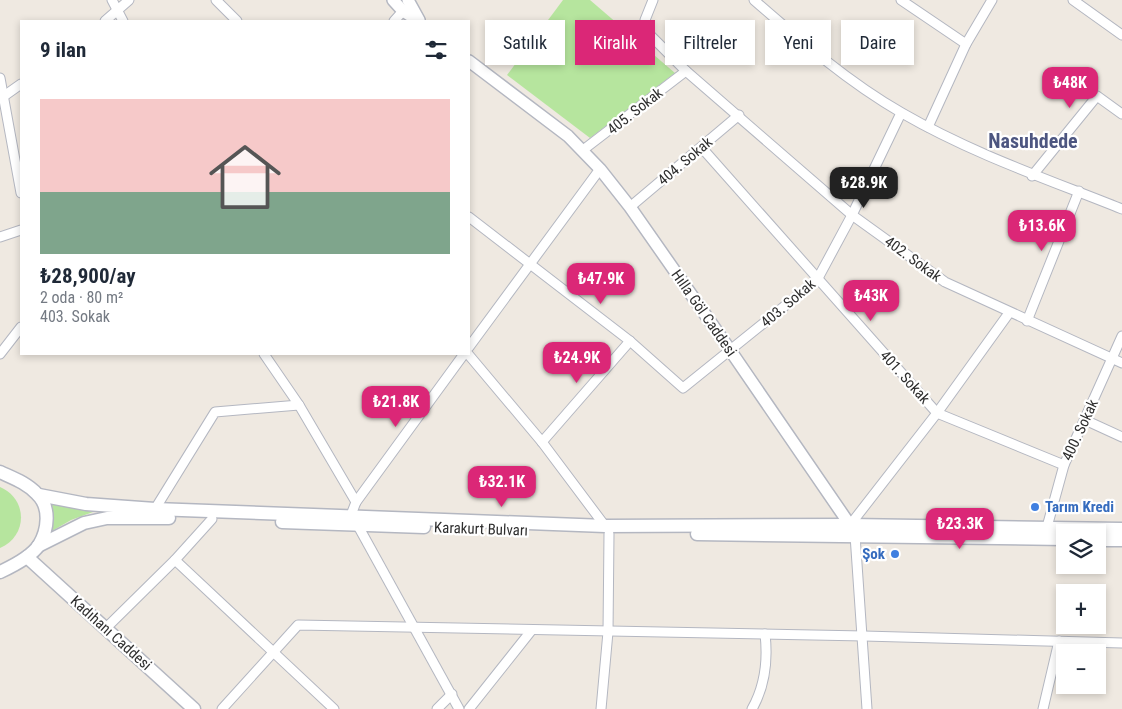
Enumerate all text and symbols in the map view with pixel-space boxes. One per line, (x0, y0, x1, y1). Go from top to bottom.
chip: Satılık (485, 20, 565, 65)
chip: Kiralık (575, 20, 655, 65)
chip: Filtreler (665, 20, 755, 65)
chip: Yeni (765, 20, 831, 65)
chip: Daire (841, 20, 914, 65)
icon: filters (422, 36, 450, 64)
text: 9 ilan (40, 38, 86, 62)
pin: ₺48K (1040, 66, 1100, 109)
text: ₺48K (1053, 73, 1087, 92)
street label: 405. Sokak (604, 84, 667, 138)
district label: Nasuhdede (988, 129, 1078, 153)
icon: home (200, 132, 290, 222)
street label: 404. Sokak (654, 133, 716, 189)
pin: ₺28.9K (823, 166, 905, 209)
text: ₺28.9K (841, 173, 887, 192)
pin: ₺13.6K (1001, 210, 1083, 252)
text: ₺13.6K (1019, 216, 1065, 235)
street label: 402. Sokak (881, 232, 945, 286)
pin: ₺47.9K (560, 262, 642, 305)
text: ₺28,900/ay (40, 264, 136, 288)
street label: Hılla Göl Caddesi (668, 266, 740, 360)
text: ₺47.9K (578, 269, 624, 288)
street label: 403. Sokak (757, 275, 819, 331)
pin: ₺43K (841, 280, 901, 322)
text: ₺43K (854, 286, 888, 305)
text: 2 oda · 80 m² (40, 288, 123, 307)
text: 403. Sokak (40, 307, 110, 326)
pin: ₺24.9K (536, 342, 618, 384)
street label: 401. Sokak (876, 347, 934, 408)
text: ₺24.9K (554, 348, 600, 367)
pin: ₺21.8K (355, 386, 437, 428)
text: ₺21.8K (373, 392, 419, 411)
street label: 400. Sokak (1058, 396, 1102, 464)
pin: ₺32.1K (461, 466, 543, 508)
text: ₺32.1K (479, 472, 525, 491)
place label: Tarım Kredi (1045, 498, 1114, 516)
marker: Tarım Kredi (1029, 501, 1041, 513)
pin: ₺23.3K (919, 508, 1001, 550)
text: ₺23.3K (937, 514, 983, 533)
street label: Karakurt Bulvarı (434, 518, 528, 540)
map controls (1056, 524, 1106, 694)
button: layers (1056, 524, 1106, 574)
place label: Şok (862, 545, 886, 563)
marker: Şok (889, 548, 901, 560)
button: + (1056, 584, 1106, 634)
street label: Kadıhanı Caddesi (67, 592, 155, 674)
button: − (1056, 644, 1106, 694)

